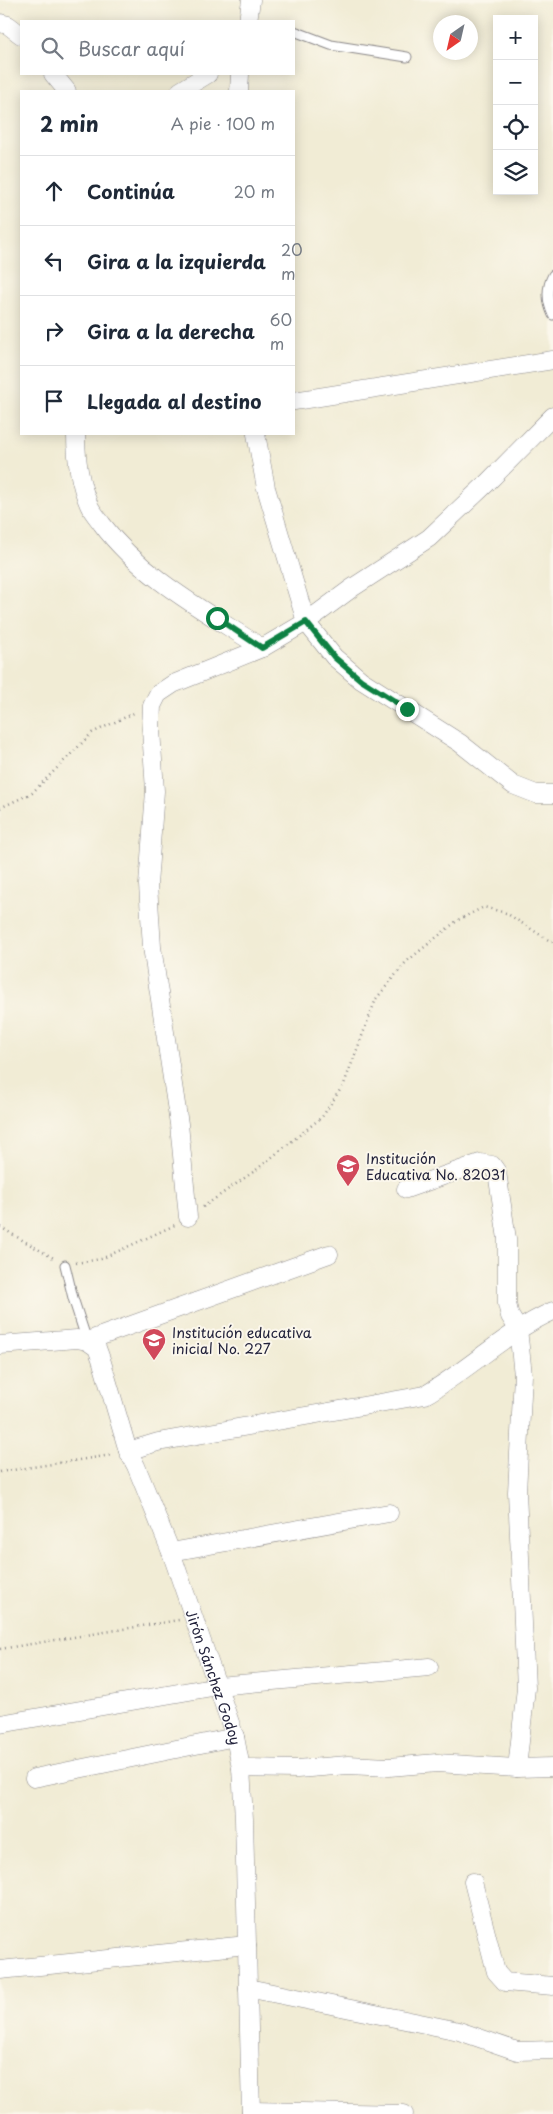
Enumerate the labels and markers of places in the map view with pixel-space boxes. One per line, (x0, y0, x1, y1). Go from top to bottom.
place label: Institución Educativa No. 82031 (366, 1148, 505, 1185)
school or university icon: Institución Educativa No. 82031 (335, 1153, 361, 1187)
place label: Institución educativa inicial No. 227 (172, 1322, 312, 1359)
school or university icon: Institución educativa inicial No. 227 (141, 1327, 167, 1361)

